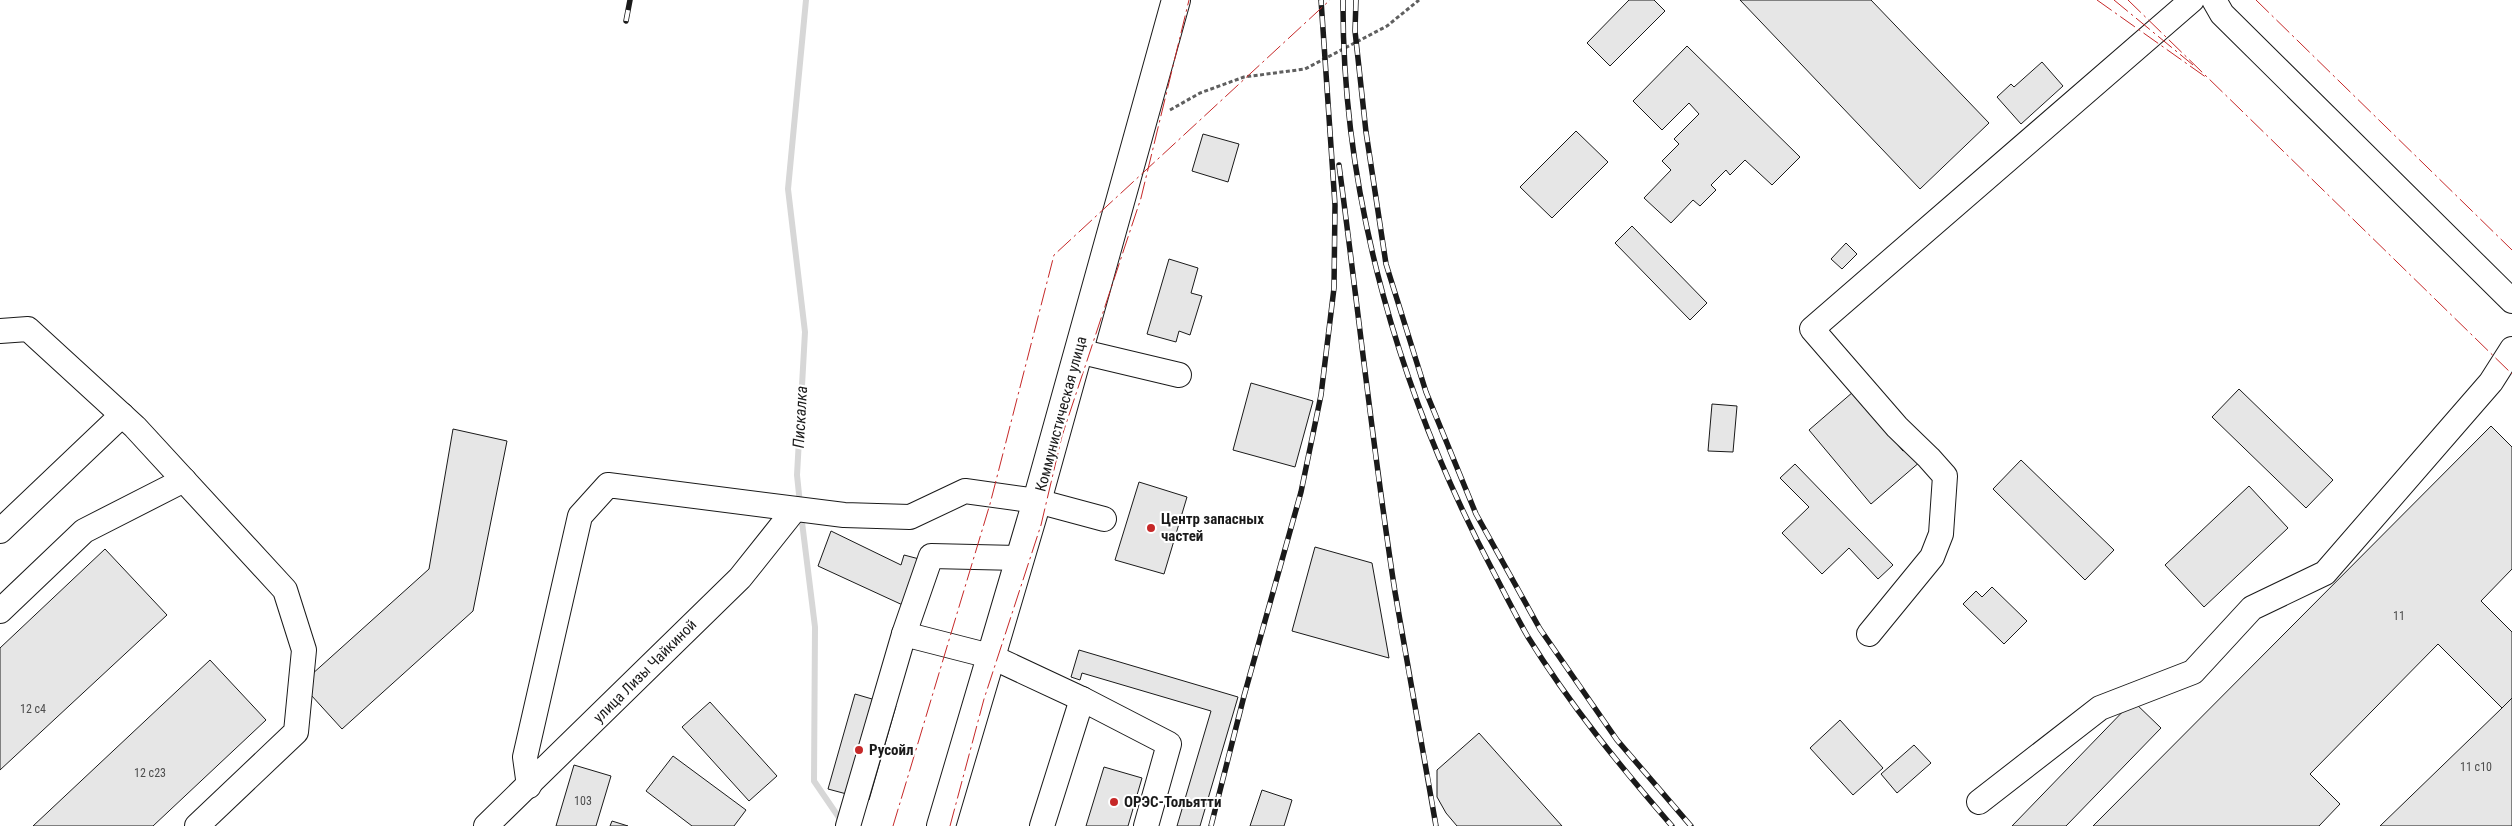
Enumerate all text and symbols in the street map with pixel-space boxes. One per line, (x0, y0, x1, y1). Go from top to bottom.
street label: Коммунистическая улица (1032, 334, 1090, 494)
water label: Пискалка (789, 385, 811, 449)
place label: Центр запасных частей (1161, 510, 1264, 545)
marker: Центр запасных частей (1145, 522, 1157, 534)
house number: 11 (2393, 609, 2405, 623)
street label: улица Лизы Чайкиной (590, 616, 700, 726)
house number: 12 с4 (20, 702, 46, 716)
place label: Русойл (869, 741, 914, 759)
marker: Русойл (853, 744, 865, 756)
house number: 11 с10 (2460, 760, 2492, 774)
house number: 12 с23 (134, 766, 166, 780)
place label: ОРЭС-Тольятти (1124, 793, 1221, 811)
house number: 103 (574, 794, 592, 808)
marker: ОРЭС-Тольятти (1108, 796, 1120, 808)

